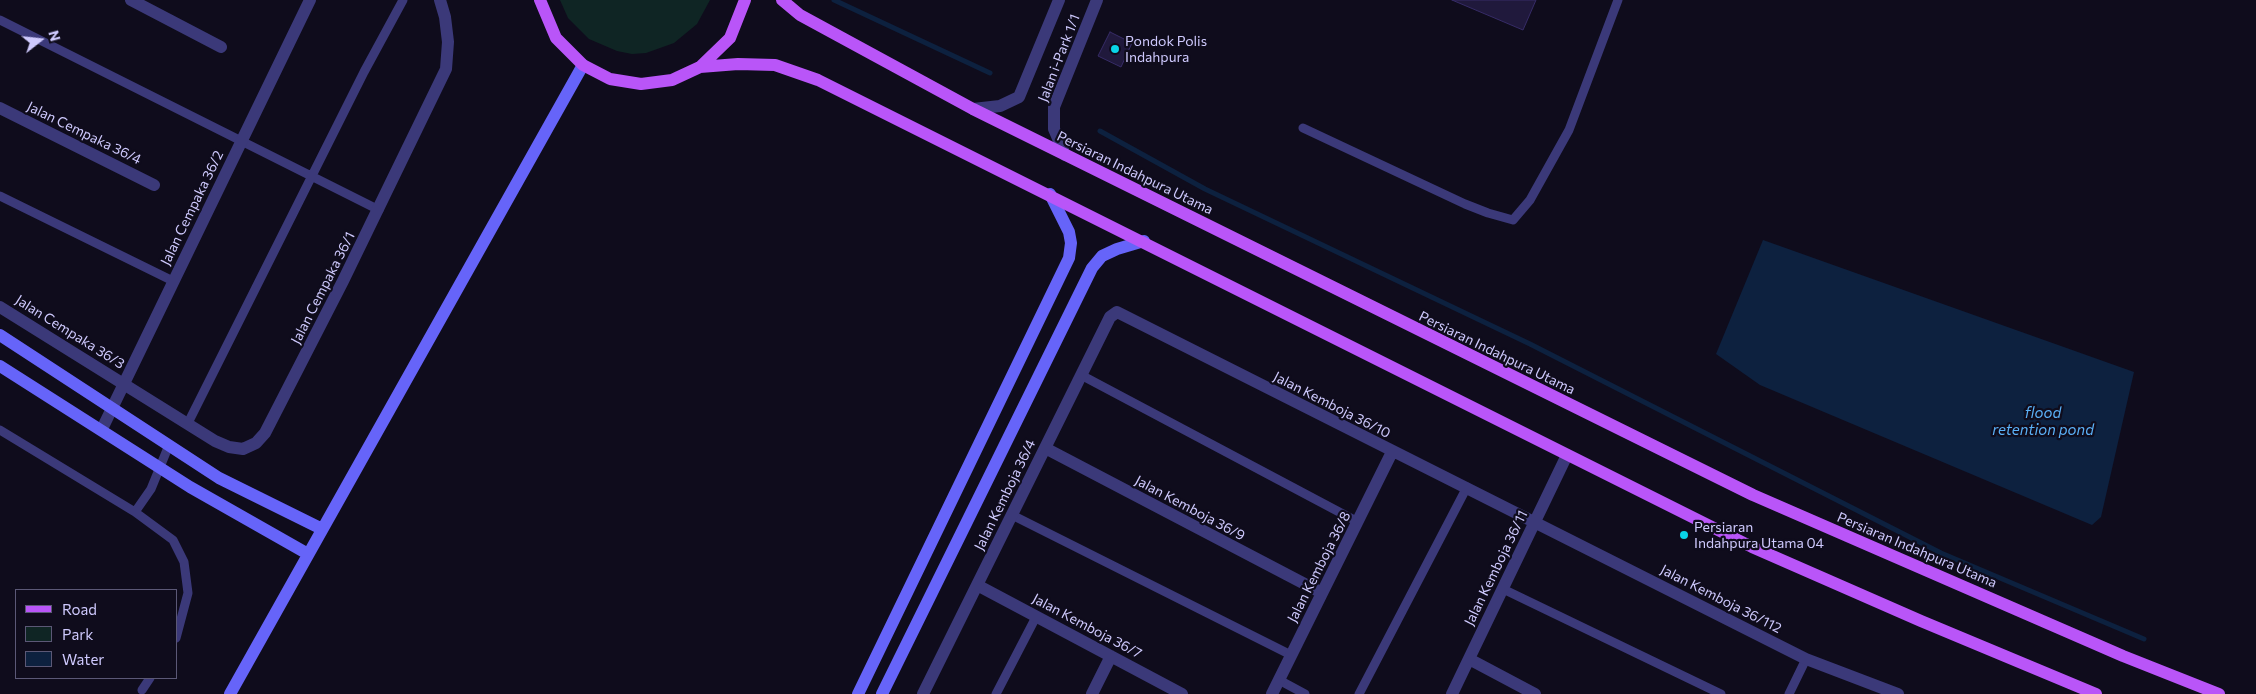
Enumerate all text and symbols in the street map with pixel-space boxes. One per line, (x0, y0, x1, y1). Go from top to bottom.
street label: Jalan i-Park 1/1 (1035, 12, 1083, 104)
north arrow (15, 15, 65, 65)
text: N (45, 28, 65, 43)
place label: Pondok Polis Indahpura (1125, 33, 1207, 65)
marker: Pondok Polis Indahpura (1109, 43, 1121, 55)
street label: Jalan Cempaka 36/4 (24, 98, 144, 168)
street label: Persiaran Indahpura Utama (1054, 128, 1216, 218)
street label: Jalan Cempaka 36/2 (157, 148, 227, 268)
street label: Jalan Cempaka 36/1 (287, 229, 359, 347)
street label: Jalan Cempaka 36/3 (12, 292, 128, 372)
street label: Persiaran Indahpura Utama (1416, 308, 1578, 398)
street label: Jalan Kemboja 36/10 (1271, 368, 1393, 442)
water label: flood retention pond (1992, 404, 2094, 439)
street label: Jalan Kemboja 36/4 (971, 437, 1039, 553)
street label: Jalan Kemboja 36/9 (1132, 472, 1248, 544)
street label: Jalan Kemboja 36/11 (1461, 508, 1531, 628)
street label: Jalan Kemboja 36/8 (1284, 509, 1354, 625)
street label: Persiaran Indahpura Utama (1835, 509, 1999, 591)
place label: Persiaran Indahpura Utama 04 (1694, 519, 1824, 552)
marker: Persiaran Indahpura Utama 04 (1678, 529, 1690, 541)
street label: Jalan Kemboja 36/112 (1658, 561, 1784, 637)
legend (15, 589, 178, 679)
street label: Jalan Kemboja 36/7 (1029, 590, 1145, 662)
text: Road (62, 600, 97, 618)
text: Park (62, 625, 93, 643)
text: Water (62, 650, 104, 668)

